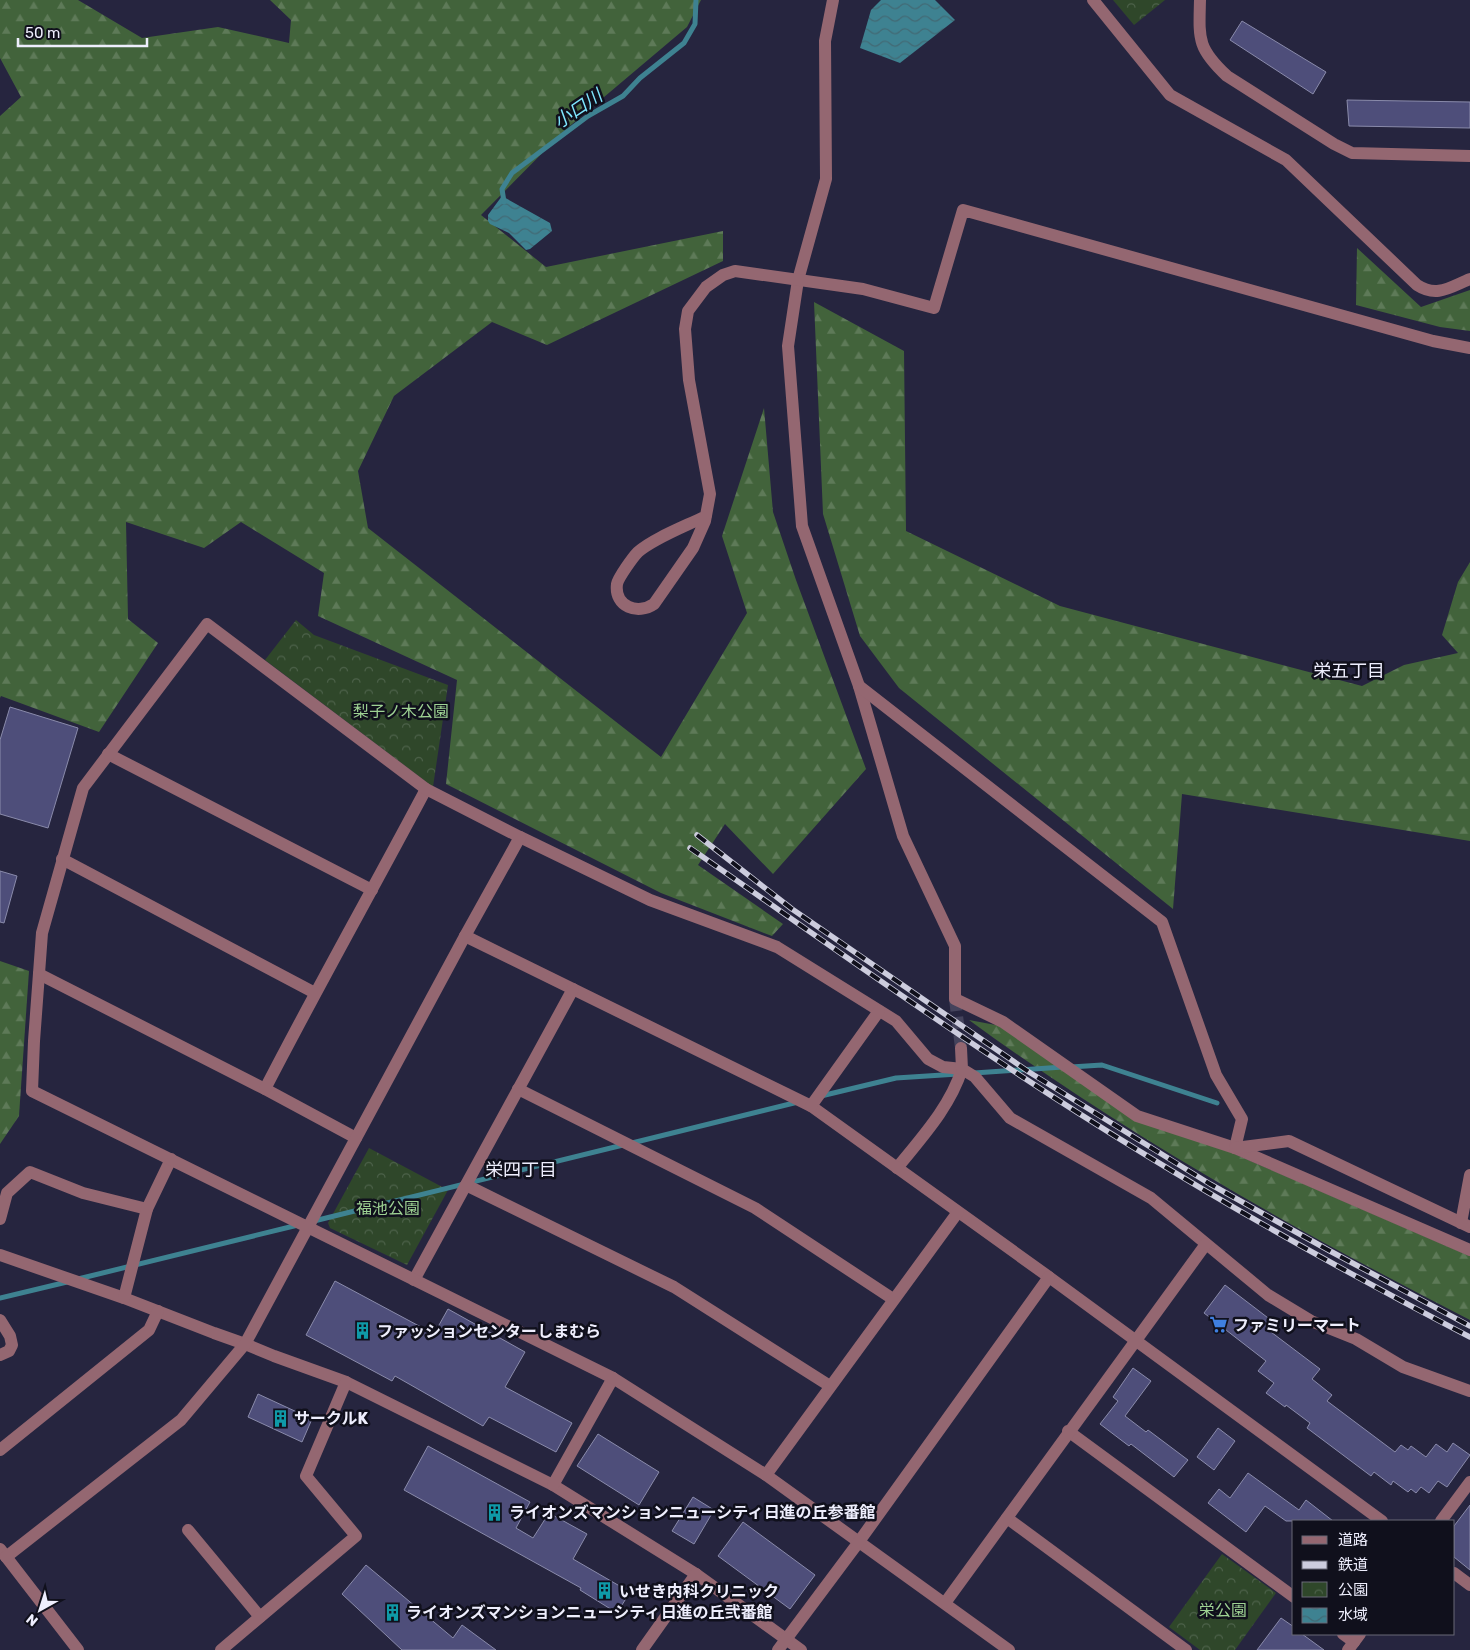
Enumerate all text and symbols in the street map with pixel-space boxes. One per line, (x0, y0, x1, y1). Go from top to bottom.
scale bar (18, 15, 146, 47)
text: 50 m (25, 24, 60, 42)
water label: 小口川 (549, 84, 608, 133)
district label: 栄五丁目 (1313, 660, 1385, 682)
park label: 梨子ノ木公園 (353, 702, 449, 721)
district label: 栄四丁目 (485, 1159, 557, 1181)
park label: 福池公園 (356, 1199, 420, 1218)
supermarket icon: ファミリーマート (1209, 1315, 1229, 1335)
place label: ファミリーマート (1233, 1316, 1361, 1335)
building icon: ファッションセンターしまむら (353, 1321, 373, 1341)
place label: ファッションセンターしまむら (377, 1322, 601, 1341)
building icon: サークルK (270, 1408, 290, 1428)
place label: サークルK (294, 1409, 369, 1428)
building icon: ライオンズマンションニューシティ日進の丘参番館 (485, 1502, 505, 1522)
place label: ライオンズマンションニューシティ日進の丘参番館 (509, 1503, 875, 1522)
legend (1292, 1520, 1455, 1635)
text: 道路 (1338, 1531, 1368, 1549)
text: 鉄道 (1338, 1556, 1368, 1574)
building icon: いせき内科クリニック (595, 1581, 615, 1601)
text: 公園 (1338, 1581, 1368, 1599)
place label: いせき内科クリニック (619, 1582, 779, 1601)
north arrow (15, 1585, 65, 1635)
park label: 栄公園 (1199, 1601, 1247, 1620)
building icon: ライオンズマンションニューシティ日進の丘弐番館 (382, 1602, 402, 1622)
place label: ライオンズマンションニューシティ日進の丘弐番館 (406, 1603, 772, 1622)
text: 水域 (1338, 1606, 1368, 1624)
text: N (23, 1610, 41, 1629)

